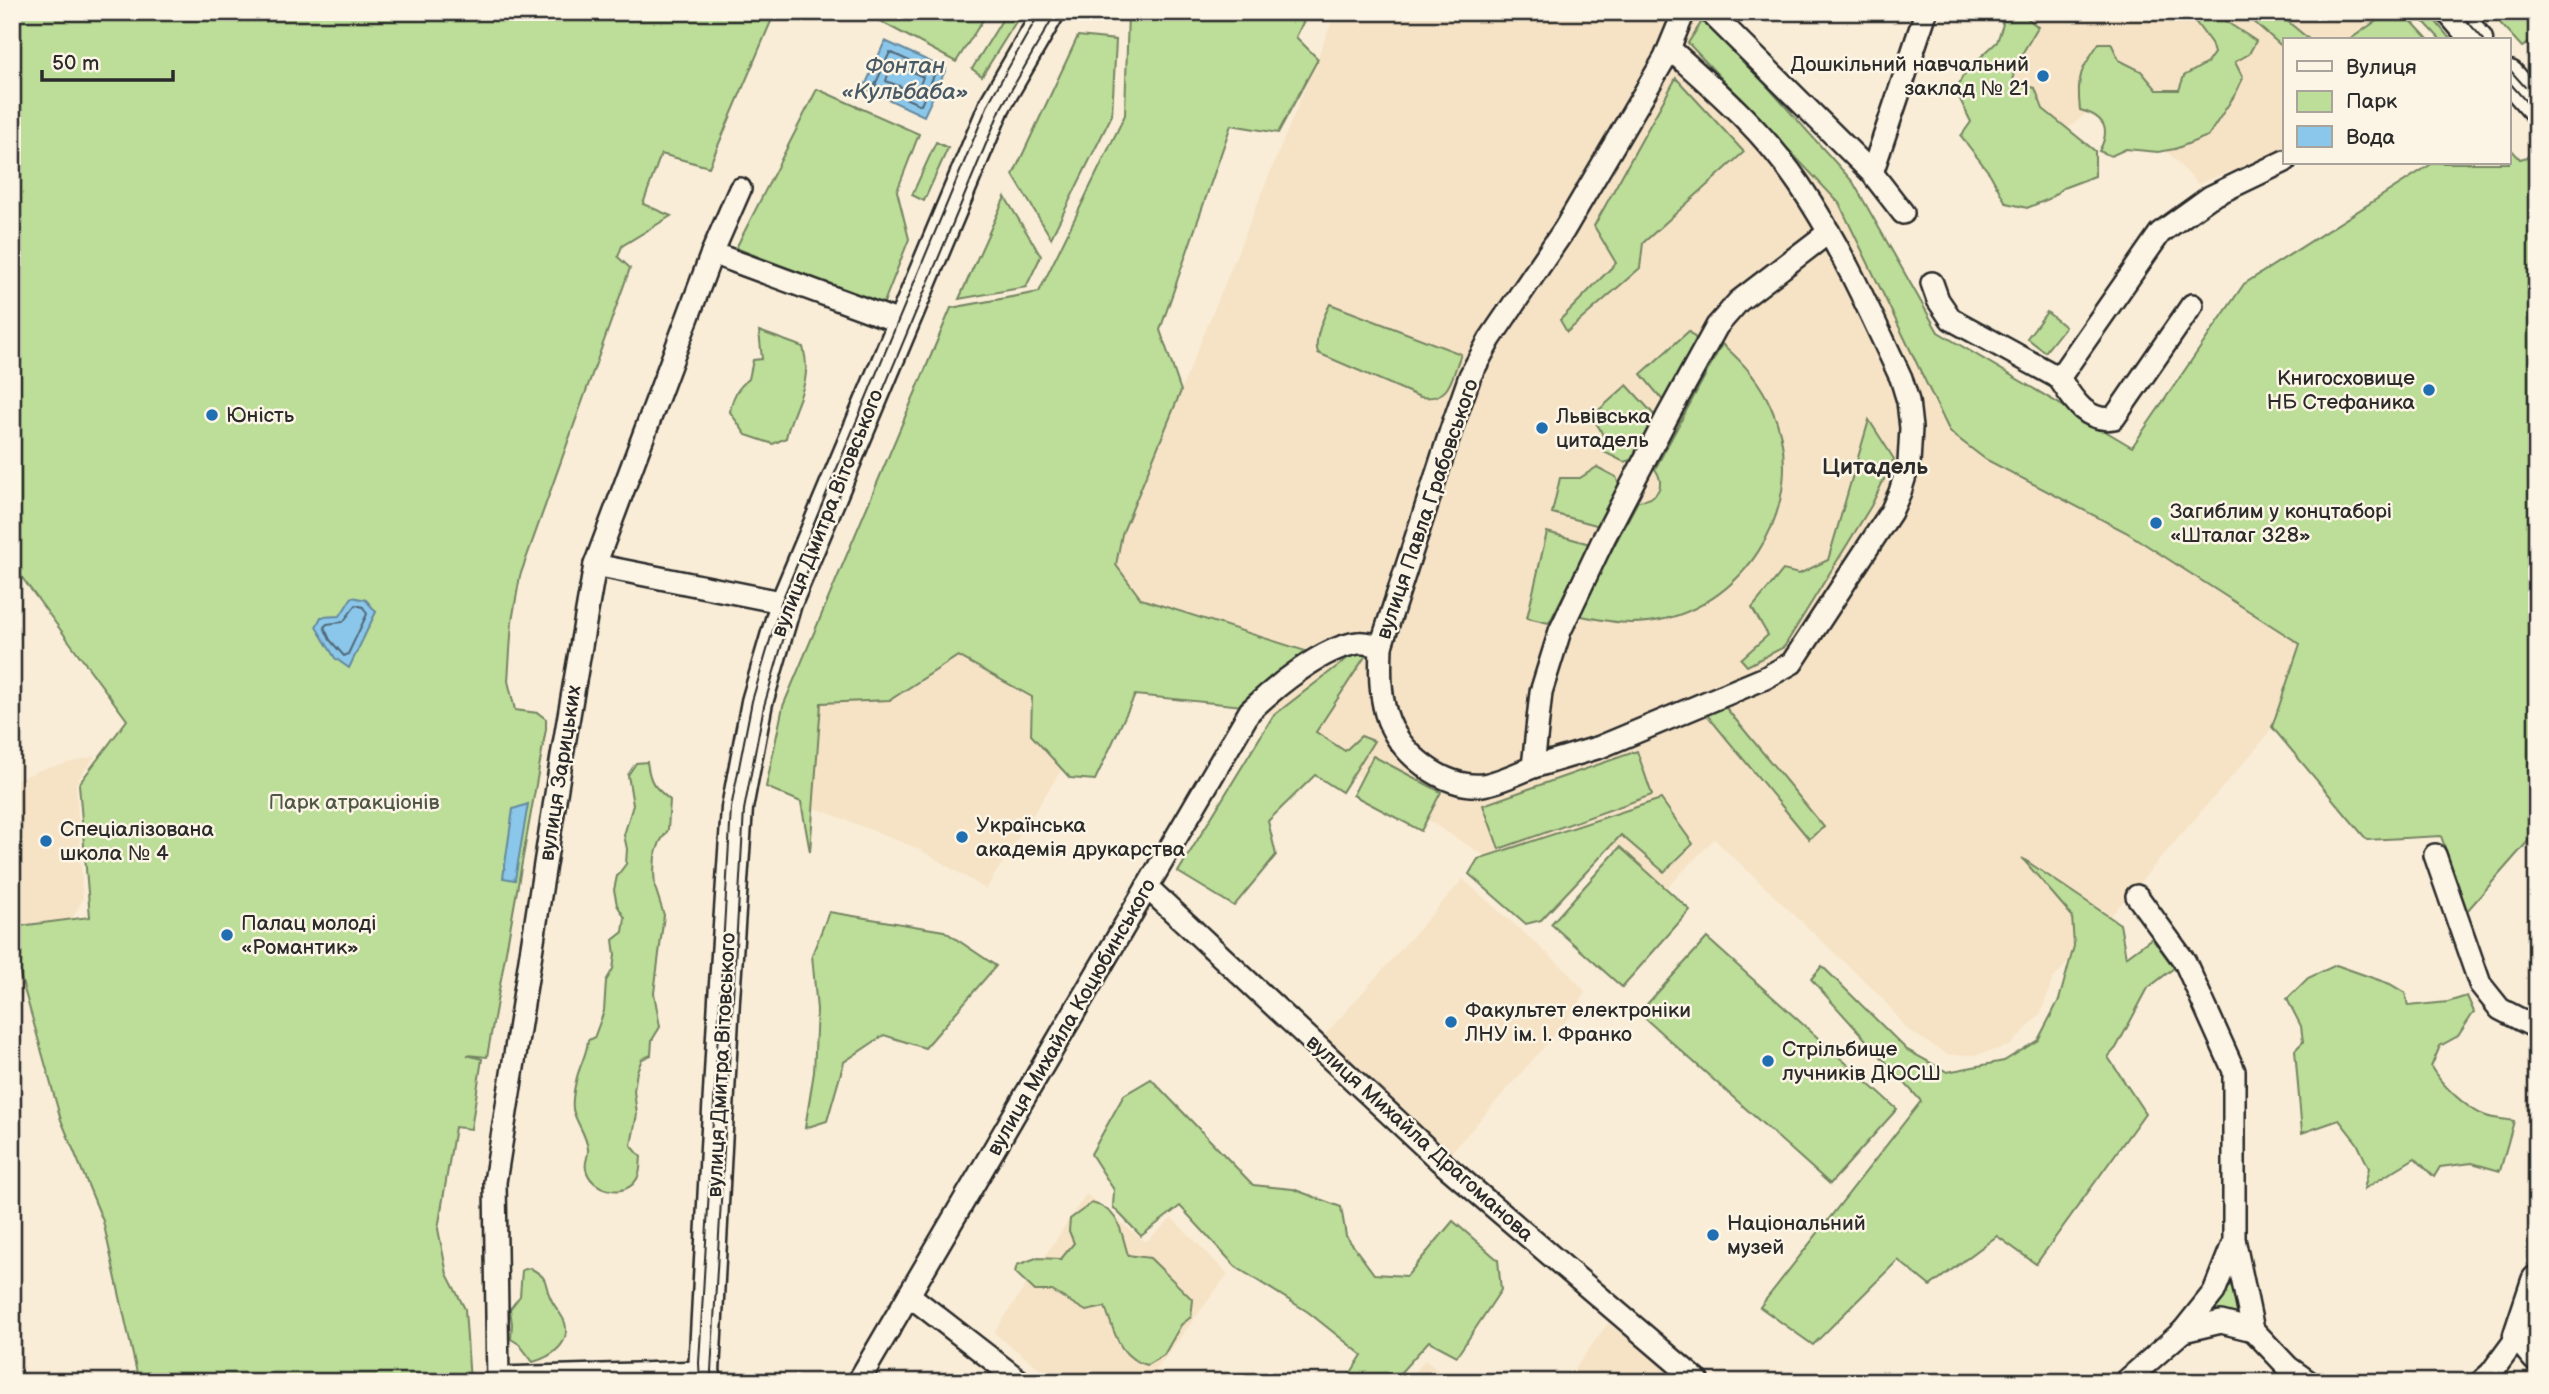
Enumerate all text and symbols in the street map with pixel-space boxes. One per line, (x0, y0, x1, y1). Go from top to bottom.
scale bar (42, 38, 173, 82)
legend (2283, 38, 2510, 164)
text: 50 m (52, 51, 99, 76)
water label: Фонтан «Кульбаба» (841, 52, 969, 106)
place label: Дошкільний навчальний заклад № 21 (1791, 52, 2029, 101)
text: Вулиця (2346, 55, 2417, 80)
marker: Дошкільний навчальний заклад № 21 (2035, 68, 2051, 84)
text: Парк (2346, 89, 2397, 114)
text: Вода (2346, 125, 2395, 150)
place label: Книгосховище НБ Стефаника (2267, 366, 2416, 415)
street label: вулиця Павла Грабовського (1371, 376, 1484, 643)
marker: Книгосховище НБ Стефаника (2421, 382, 2437, 398)
street label: вулиця Дмитра Вітовського (766, 386, 889, 641)
place label: Юність (226, 403, 295, 428)
place label: Львівська цитадель (1555, 404, 1651, 453)
marker: Юність (204, 407, 220, 423)
marker: Львівська цитадель (1534, 420, 1550, 436)
district label: Цитадель (1822, 453, 1928, 481)
place label: Загиблим у концтаборі «Шталаг 328» (2170, 499, 2392, 548)
marker: Загиблим у концтаборі «Шталаг 328» (2148, 515, 2164, 531)
street label: вулиця Зарицьких (534, 683, 587, 863)
park label: Парк атракціонів (269, 790, 439, 815)
place label: Українська академія друкарства (976, 813, 1186, 862)
place label: Спеціалізована школа № 4 (60, 817, 214, 866)
marker: Українська академія друкарства (954, 829, 970, 845)
marker: Спеціалізована школа № 4 (38, 833, 54, 849)
street label: вулиця Михайла Коцюбинського (982, 874, 1161, 1160)
place label: Палац молоді «Романтик» (241, 911, 376, 960)
marker: Палац молоді «Романтик» (219, 927, 235, 943)
street label: вулиця Дмитра Вітовського (702, 932, 741, 1198)
place label: Факультет електроніки ЛНУ ім. І. Франко (1464, 998, 1691, 1047)
marker: Факультет електроніки ЛНУ ім. І. Франко (1443, 1014, 1459, 1030)
street label: вулиця Михайла Драгоманова (1301, 1030, 1539, 1247)
place label: Стрільбище лучників ДЮСШ (1782, 1037, 1941, 1086)
marker: Стрільбище лучників ДЮСШ (1760, 1053, 1776, 1069)
place label: Національний музей (1727, 1211, 1866, 1260)
marker: Національний музей (1705, 1227, 1721, 1243)

